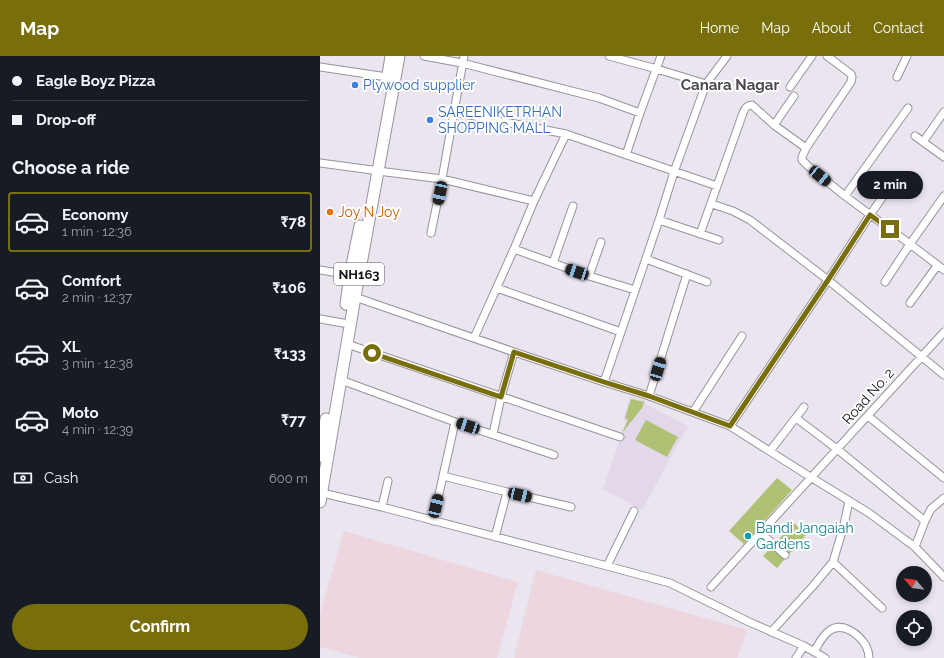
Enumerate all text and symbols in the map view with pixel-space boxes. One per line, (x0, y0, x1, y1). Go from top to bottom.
text: Map (20, 17, 59, 39)
text: Home (700, 20, 739, 36)
text: Map (761, 20, 790, 36)
text: About (812, 20, 851, 36)
text: Contact (873, 20, 924, 36)
text: Eagle Boyz Pizza (36, 72, 155, 90)
district label: Canara Nagar (681, 76, 779, 94)
place label: Plywood supplier (363, 77, 475, 93)
marker: Plywood supplier (350, 80, 360, 90)
place label: SAREENIKETRHAN SHOPPING MALL (438, 104, 562, 136)
text: Drop-off (36, 111, 96, 129)
marker: SAREENIKETRHAN SHOPPING MALL (425, 115, 435, 125)
text: Choose a ride (12, 157, 130, 178)
car (807, 164, 833, 188)
callout: 2 min (857, 171, 923, 199)
text: 2 min (873, 177, 907, 192)
car (432, 180, 448, 206)
icon: car (14, 204, 50, 240)
place label: Joy N Joy (338, 204, 400, 220)
text: Economy (62, 206, 129, 224)
marker: Joy N Joy (325, 207, 335, 217)
text: ₹78 (280, 213, 306, 231)
route end (881, 220, 899, 238)
text: 1 min · 12:36 (62, 224, 132, 239)
car (564, 262, 590, 282)
road number: NH163 (334, 263, 384, 285)
icon: car (14, 270, 50, 306)
text: Comfort (62, 272, 121, 290)
text: ₹106 (272, 279, 306, 297)
text: 2 min · 12:37 (62, 290, 132, 305)
icon: car (14, 336, 50, 372)
text: XL (62, 338, 80, 356)
route start (363, 344, 381, 362)
text: ₹133 (274, 345, 306, 363)
text: 3 min · 12:38 (62, 356, 133, 371)
car (649, 356, 667, 382)
street label: Road No. 2 (839, 365, 897, 427)
icon: car (14, 402, 50, 438)
text: Moto (62, 404, 99, 422)
text: ₹77 (281, 411, 306, 429)
car (455, 417, 481, 435)
text: 4 min · 12:39 (62, 422, 133, 437)
icon: cash (12, 467, 34, 489)
text: Cash (44, 469, 78, 487)
text: 600 m (269, 471, 308, 486)
car (507, 486, 533, 504)
car (427, 493, 445, 519)
place label: Bandi Jangaiah Gardens (756, 520, 854, 552)
marker: Bandi Jangaiah Gardens (743, 531, 753, 541)
north arrow (896, 566, 932, 602)
map controls (896, 566, 932, 646)
button: Confirm (12, 604, 308, 650)
button: locate (896, 610, 932, 646)

